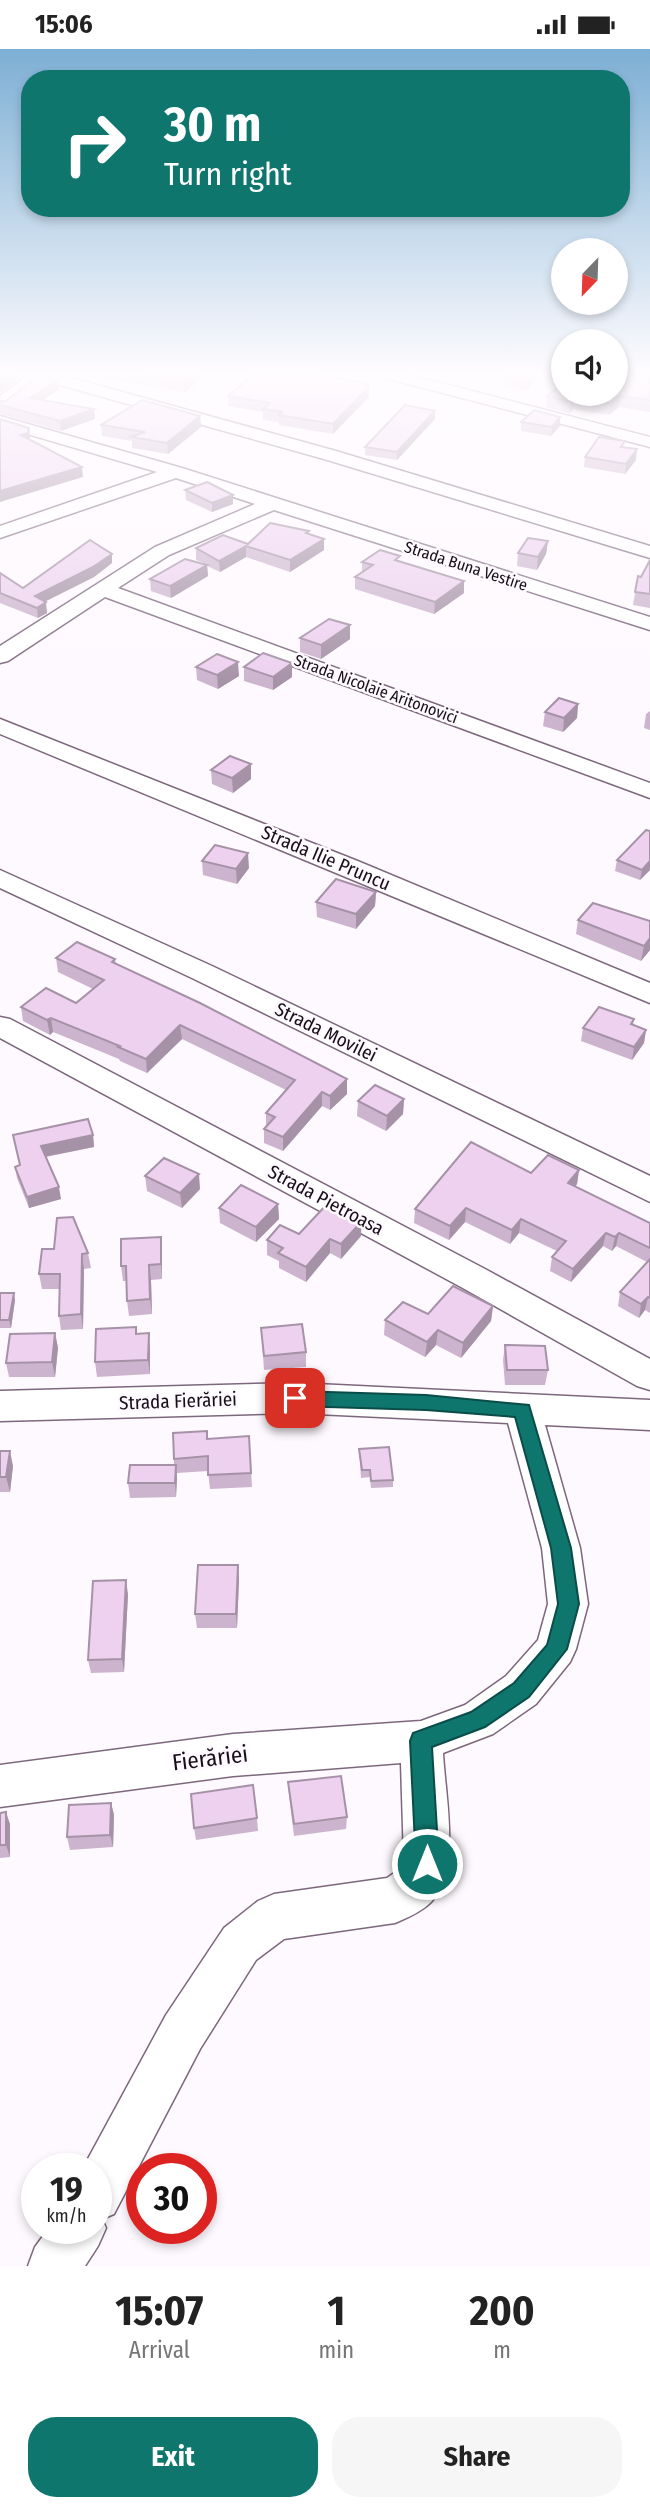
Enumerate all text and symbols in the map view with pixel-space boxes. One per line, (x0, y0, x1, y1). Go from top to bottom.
text: 15:06 (35, 9, 93, 40)
text: 30 m (164, 95, 262, 154)
icon: right (49, 98, 140, 189)
text: Turn right (164, 155, 291, 193)
north arrow (551, 238, 628, 315)
map controls (551, 238, 628, 406)
button: sound (551, 329, 628, 406)
street label: Strada Buna Vestire (402, 537, 530, 595)
street label: Strada Nicolaie Aritonovici (292, 651, 460, 727)
street label: Strada Ilie Pruncu (258, 821, 394, 895)
street label: Strada Movilei (271, 997, 381, 1067)
street label: Strada Pietroasa (264, 1160, 388, 1240)
pin (265, 1368, 325, 1428)
icon: arrive (276, 1379, 314, 1417)
street label: Strada Fierăriei (119, 1387, 237, 1415)
street label: Fierăriei (171, 1739, 249, 1777)
position arrow (390, 1827, 464, 1901)
speed limit sign: 30 (126, 2153, 217, 2244)
text: 19 (50, 2168, 83, 2210)
text: km/h (46, 2205, 87, 2227)
text: 15:07 (115, 2286, 203, 2336)
text: 1 (327, 2286, 345, 2336)
text: 200 (469, 2286, 535, 2336)
text: Arrival (129, 2336, 190, 2364)
text: min (319, 2336, 354, 2364)
text: m (493, 2336, 511, 2364)
button: Exit (28, 2417, 318, 2497)
button: Share (332, 2417, 622, 2497)

